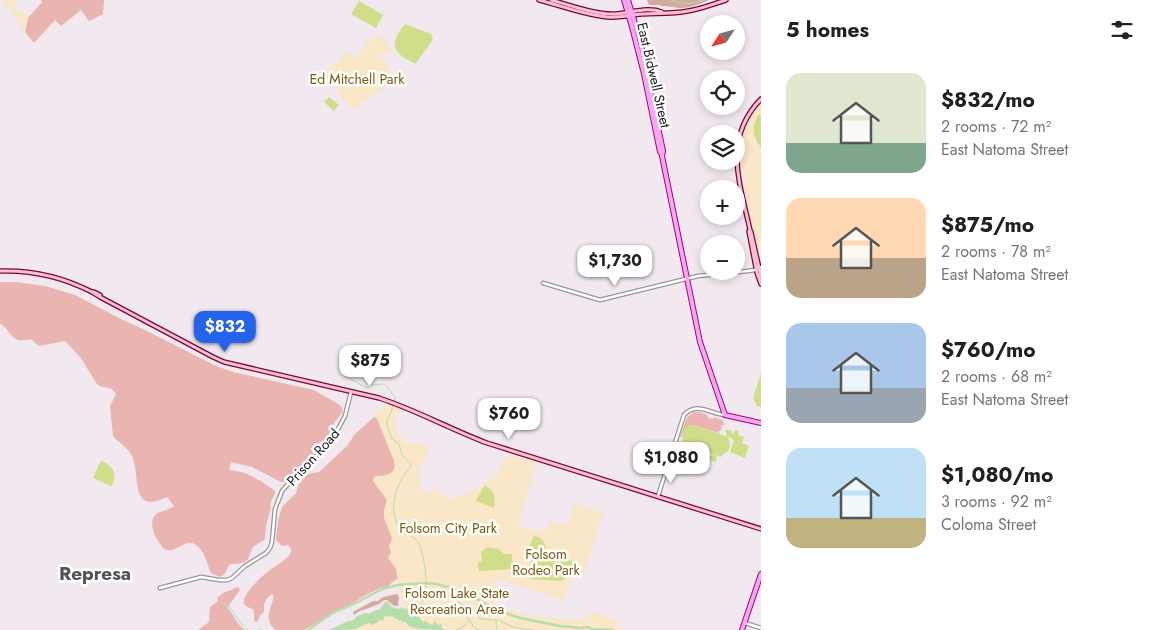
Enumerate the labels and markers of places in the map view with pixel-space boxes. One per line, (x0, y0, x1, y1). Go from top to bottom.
pin: $1,730 (574, 244, 656, 287)
pin: $832 (195, 310, 255, 353)
pin: $875 (340, 344, 400, 387)
pin: $760 (479, 398, 539, 440)
pin: $1,080 (630, 442, 712, 484)

